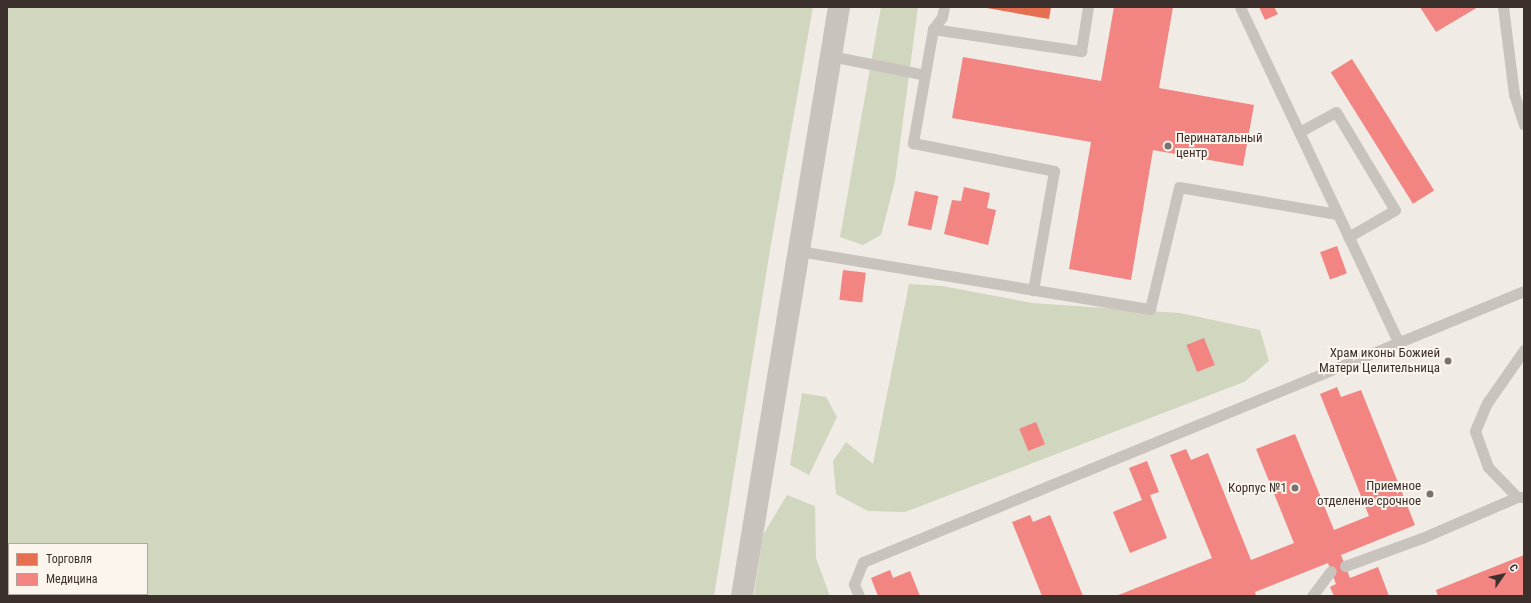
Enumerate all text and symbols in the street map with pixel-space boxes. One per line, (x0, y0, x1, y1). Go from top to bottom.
place label: Перинатальный центр (1176, 131, 1263, 162)
marker: Перинатальный центр (1163, 141, 1173, 151)
place label: Храм иконы Божией Матери Целительница (1319, 346, 1440, 377)
marker: Храм иконы Божией Матери Целительница (1443, 356, 1453, 366)
place label: Приемное отделение срочное (1317, 479, 1421, 510)
place label: Корпус №1 (1228, 480, 1287, 496)
marker: Корпус №1 (1290, 483, 1300, 493)
marker: Приемное отделение срочное (1424, 488, 1436, 500)
legend (8, 543, 148, 595)
text: Торговля (46, 552, 92, 566)
north arrow (1483, 555, 1523, 595)
text: С (1506, 562, 1521, 574)
text: Медицина (46, 572, 98, 586)

